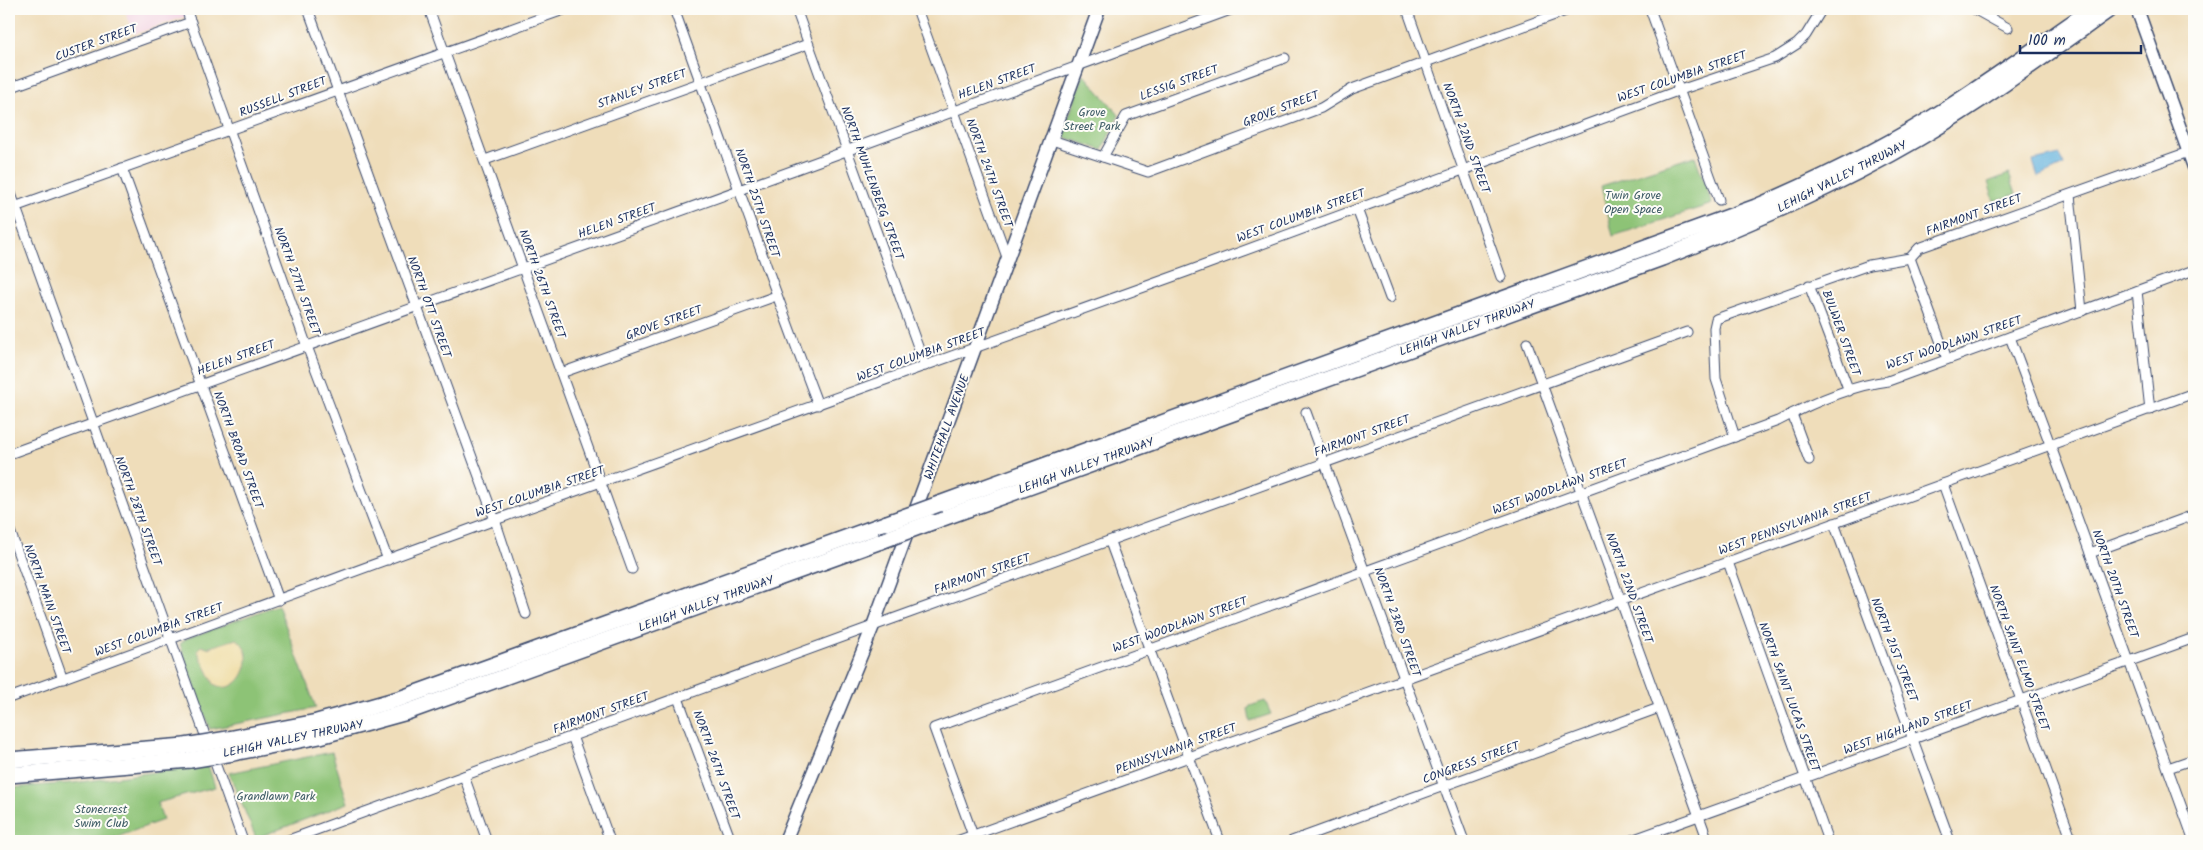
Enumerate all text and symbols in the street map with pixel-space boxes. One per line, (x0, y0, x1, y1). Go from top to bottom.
street label: CUSTER STREET (52, 19, 141, 67)
scale bar (2020, 22, 2142, 54)
text: 100 m (2028, 29, 2066, 53)
street label: WEST COLUMBIA STREET (1615, 45, 1751, 108)
street label: HELEN STREET (955, 59, 1040, 105)
street label: LESSIG STREET (1137, 59, 1222, 106)
street label: STANLEY STREET (595, 64, 691, 114)
street label: RUSSELL STREET (237, 71, 331, 122)
street label: NORTH 22ND STREET (1437, 80, 1495, 198)
street label: GROVE STREET (1240, 85, 1323, 132)
park label: Grove Street Park (1064, 103, 1121, 136)
street label: NORTH MUHLENBERG STREET (835, 104, 909, 264)
street label: NORTH 24TH STREET (960, 116, 1018, 232)
street label: LEHIGH VALLEY THRUWAY (1774, 136, 1911, 218)
street label: NORTH 25TH STREET (729, 146, 785, 262)
street label: WEST COLUMBIA STREET (1234, 183, 1369, 248)
park label: Twin Grove Open Space (1604, 186, 1663, 219)
street label: FAIRMONT STREET (1923, 188, 2026, 241)
street label: HELEN STREET (575, 198, 660, 244)
street label: NORTH 27TH STREET (269, 224, 326, 339)
street label: NORTH 26TH STREET (513, 227, 571, 343)
street label: NORTH OTT STREET (402, 253, 457, 362)
street label: BULWER STREET (1817, 288, 1866, 380)
street label: LEHIGH VALLEY THRUWAY (1396, 294, 1539, 361)
street label: GROVE STREET (623, 300, 706, 346)
street label: WEST WOODLAWN STREET (1884, 310, 2026, 375)
street label: WEST COLUMBIA STREET (854, 322, 989, 387)
street label: HELEN STREET (194, 335, 279, 381)
street label: WHITEHALL AVENUE (919, 371, 975, 482)
street label: NORTH BROAD STREET (208, 389, 269, 513)
street label: FAIRMONT STREET (1311, 409, 1414, 462)
street label: LEHIGH VALLEY THRUWAY (1015, 432, 1158, 499)
street label: NORTH 28TH STREET (109, 453, 167, 570)
street label: WEST WOODLAWN STREET (1490, 453, 1632, 520)
street label: WEST COLUMBIA STREET (473, 460, 609, 523)
street label: WEST PENNSYLVANIA STREET (1716, 487, 1876, 561)
street label: NORTH 20TH STREET (2087, 527, 2144, 642)
street label: NORTH 22ND STREET (1600, 530, 1658, 648)
street label: NORTH MAIN STREET (18, 542, 76, 658)
street label: FAIRMONT STREET (931, 548, 1034, 599)
street label: NORTH 23RD STREET (1368, 565, 1426, 681)
street label: LEHIGH VALLEY THRUWAY (635, 570, 778, 637)
street label: NORTH SAINT ELMO STREET (1984, 582, 2055, 735)
street label: WEST WOODLAWN STREET (1110, 591, 1252, 658)
street label: NORTH 21ST STREET (1865, 595, 1923, 706)
street label: WEST COLUMBIA STREET (92, 597, 227, 662)
street label: NORTH SAINT LUCAS STREET (1753, 619, 1826, 776)
street label: FAIRMONT STREET (550, 686, 653, 739)
street label: WEST HIGHLAND STREET (1841, 695, 1977, 760)
street label: NORTH 26TH STREET (687, 708, 745, 824)
street label: LEHIGH VALLEY THRUWAY (221, 715, 366, 763)
street label: PENNSYLVANIA STREET (1113, 718, 1241, 780)
street label: CONGRESS STREET (1420, 736, 1524, 789)
park label: Grandlawn Park (237, 787, 316, 806)
park label: Stonecrest Swim Club (74, 800, 129, 833)

